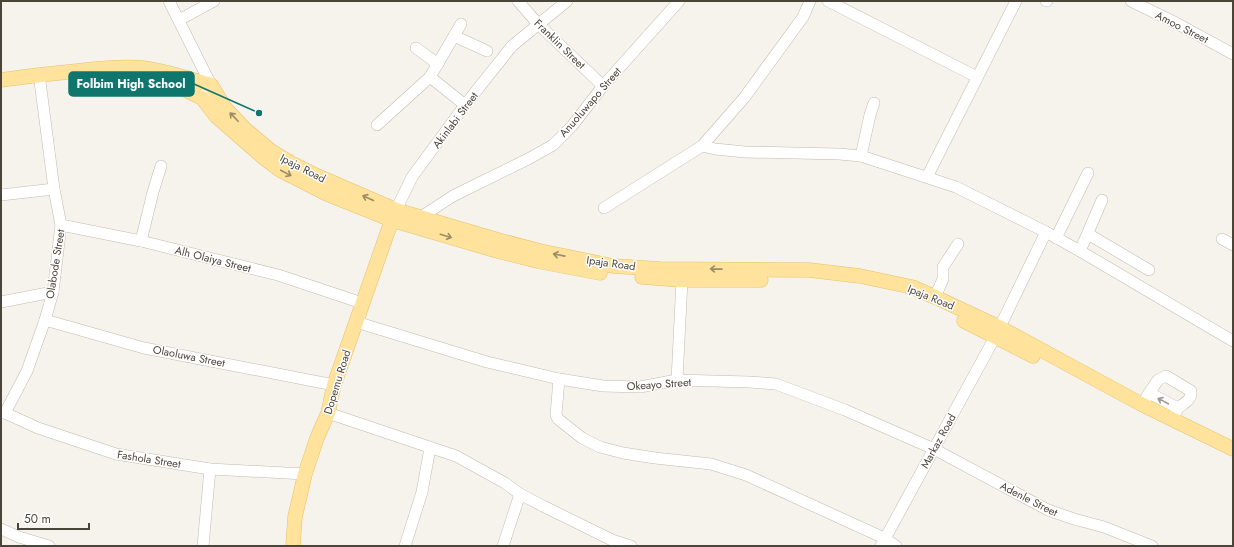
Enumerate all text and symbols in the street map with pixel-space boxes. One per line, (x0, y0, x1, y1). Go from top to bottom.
street label: Amoo Street (1153, 7, 1212, 47)
street label: Franklin Street (531, 15, 589, 73)
street label: Anuoluwapo Street (555, 63, 625, 140)
callout: Folbim High School (69, 72, 194, 96)
text: Folbim High School (77, 75, 185, 93)
street label: Akinlabi Street (428, 88, 482, 152)
one-way arrow (229, 112, 239, 122)
street label: Ipaja Road (277, 150, 329, 186)
one-way arrow (280, 170, 292, 177)
one-way arrow (363, 194, 375, 201)
street label: Olabode Street (42, 228, 68, 300)
one-way arrow (439, 233, 452, 240)
street label: Alh Olaiya Street (173, 242, 253, 276)
one-way arrow (553, 251, 566, 259)
street label: Ipaja Road (585, 252, 637, 274)
one-way arrow (710, 266, 723, 273)
street label: Ipaja Road (905, 280, 957, 314)
street label: Olaoluwa Street (152, 341, 227, 371)
street label: Dopemu Road (320, 348, 354, 416)
street label: Okeayo Street (626, 374, 692, 394)
one-way arrow (1157, 396, 1169, 404)
street label: Markaz Road (916, 411, 960, 471)
street label: Fashola Street (116, 446, 182, 472)
street label: Adenle Street (997, 478, 1061, 521)
scale bar (18, 505, 89, 531)
text: 50 m (24, 510, 51, 528)

